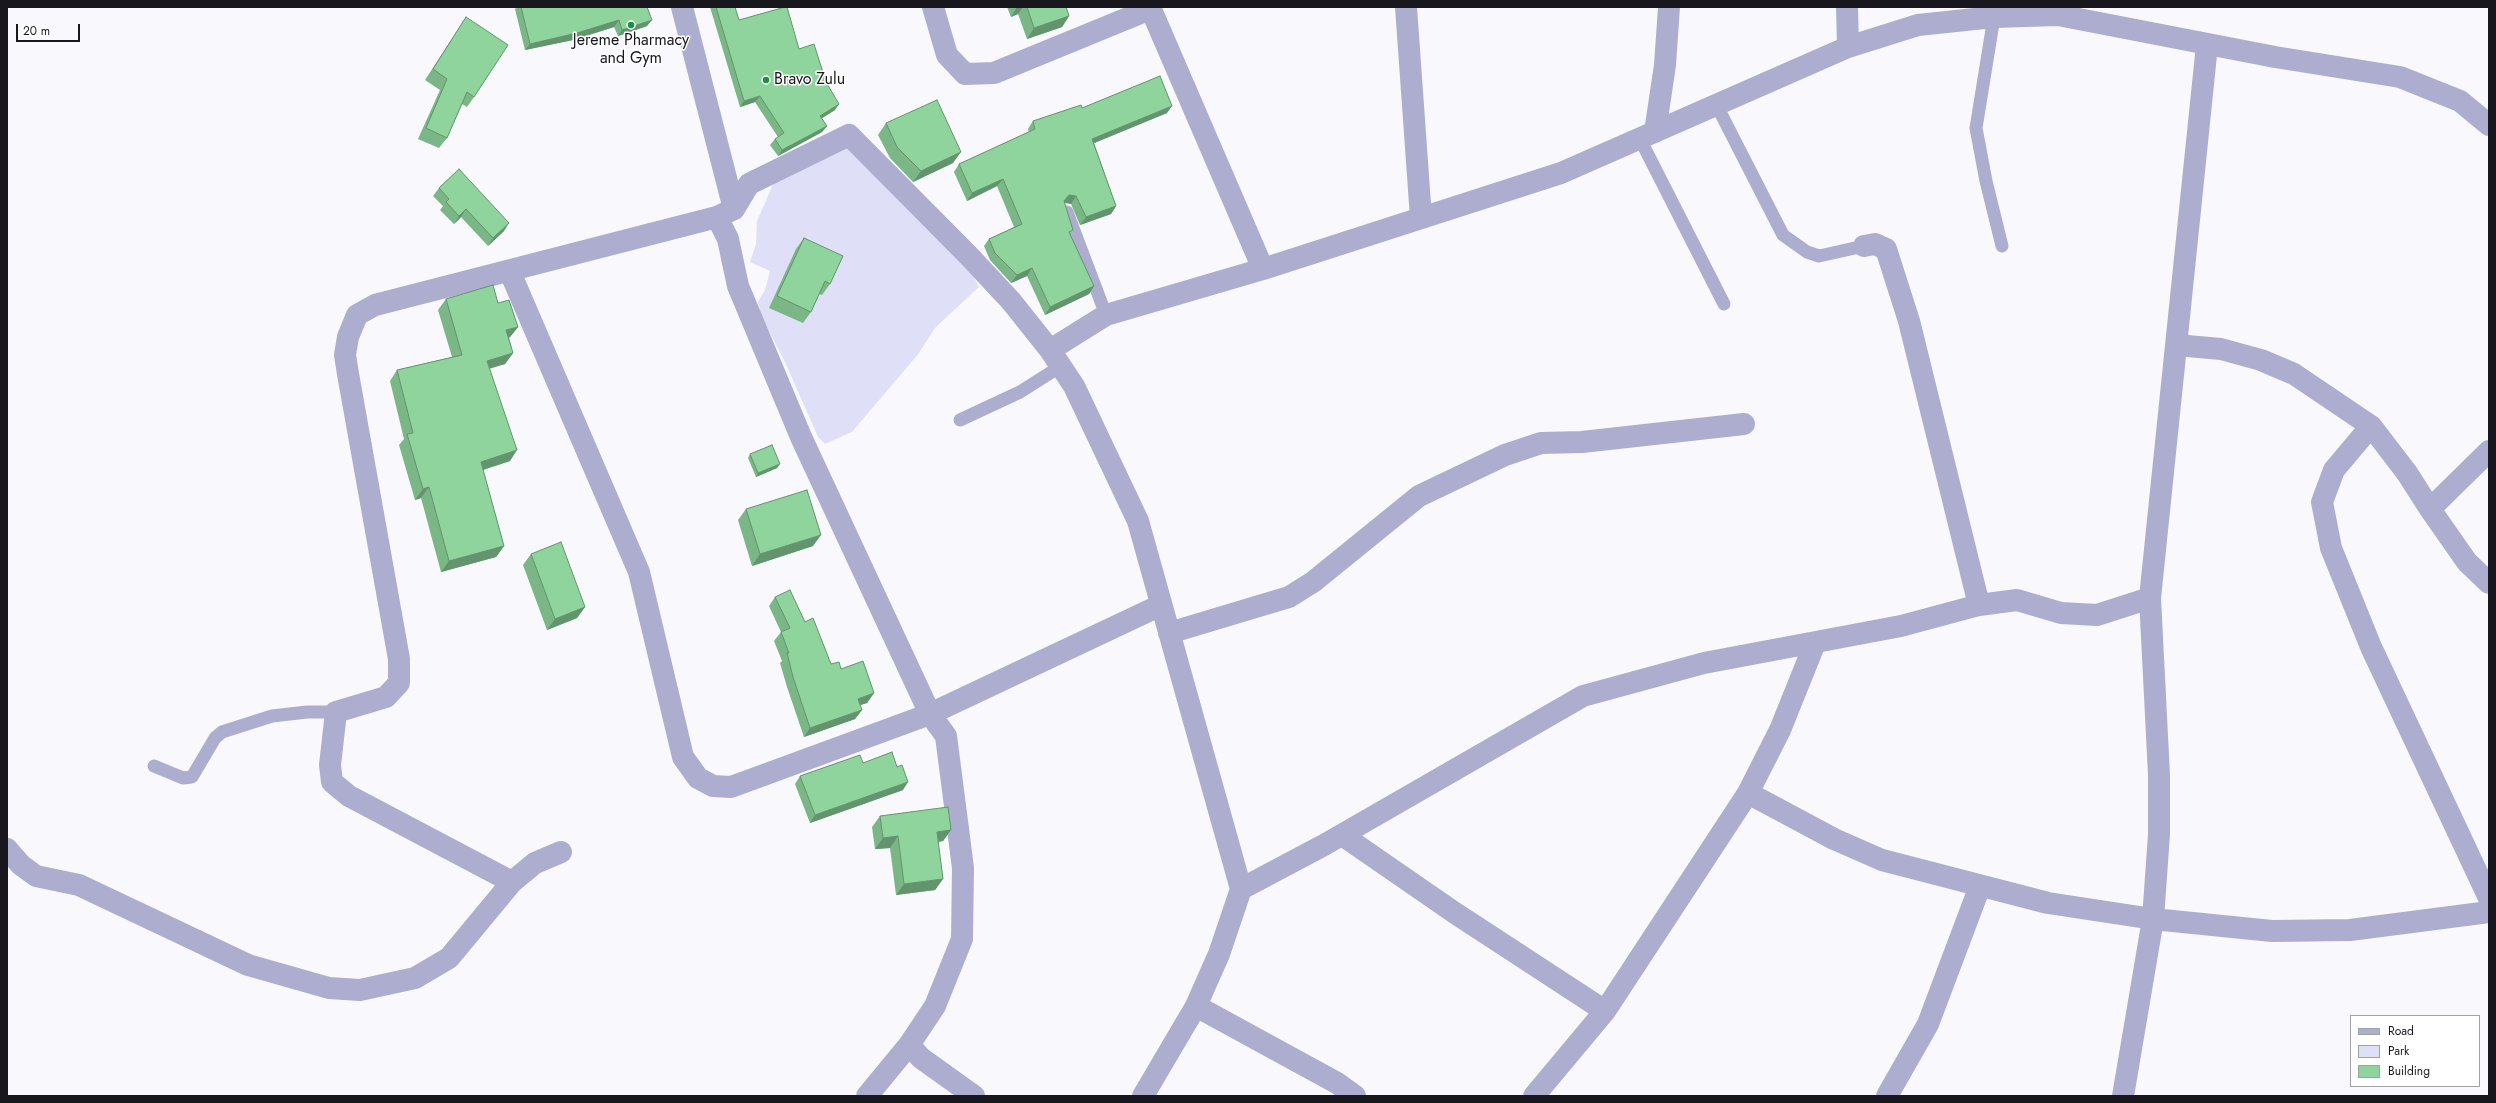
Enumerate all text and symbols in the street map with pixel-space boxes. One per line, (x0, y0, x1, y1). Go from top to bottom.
scale bar (18, 16, 82, 42)
marker: Jereme Pharmacy and Gym (626, 20, 636, 30)
text: 20 m (23, 22, 50, 40)
place label: Jereme Pharmacy and Gym (573, 31, 689, 69)
place label: Bravo Zulu (774, 70, 845, 90)
marker: Bravo Zulu (761, 75, 771, 85)
legend (2350, 1015, 2480, 1087)
text: Road (2388, 1022, 2414, 1040)
text: Park (2388, 1042, 2409, 1060)
text: Building (2388, 1062, 2430, 1080)

